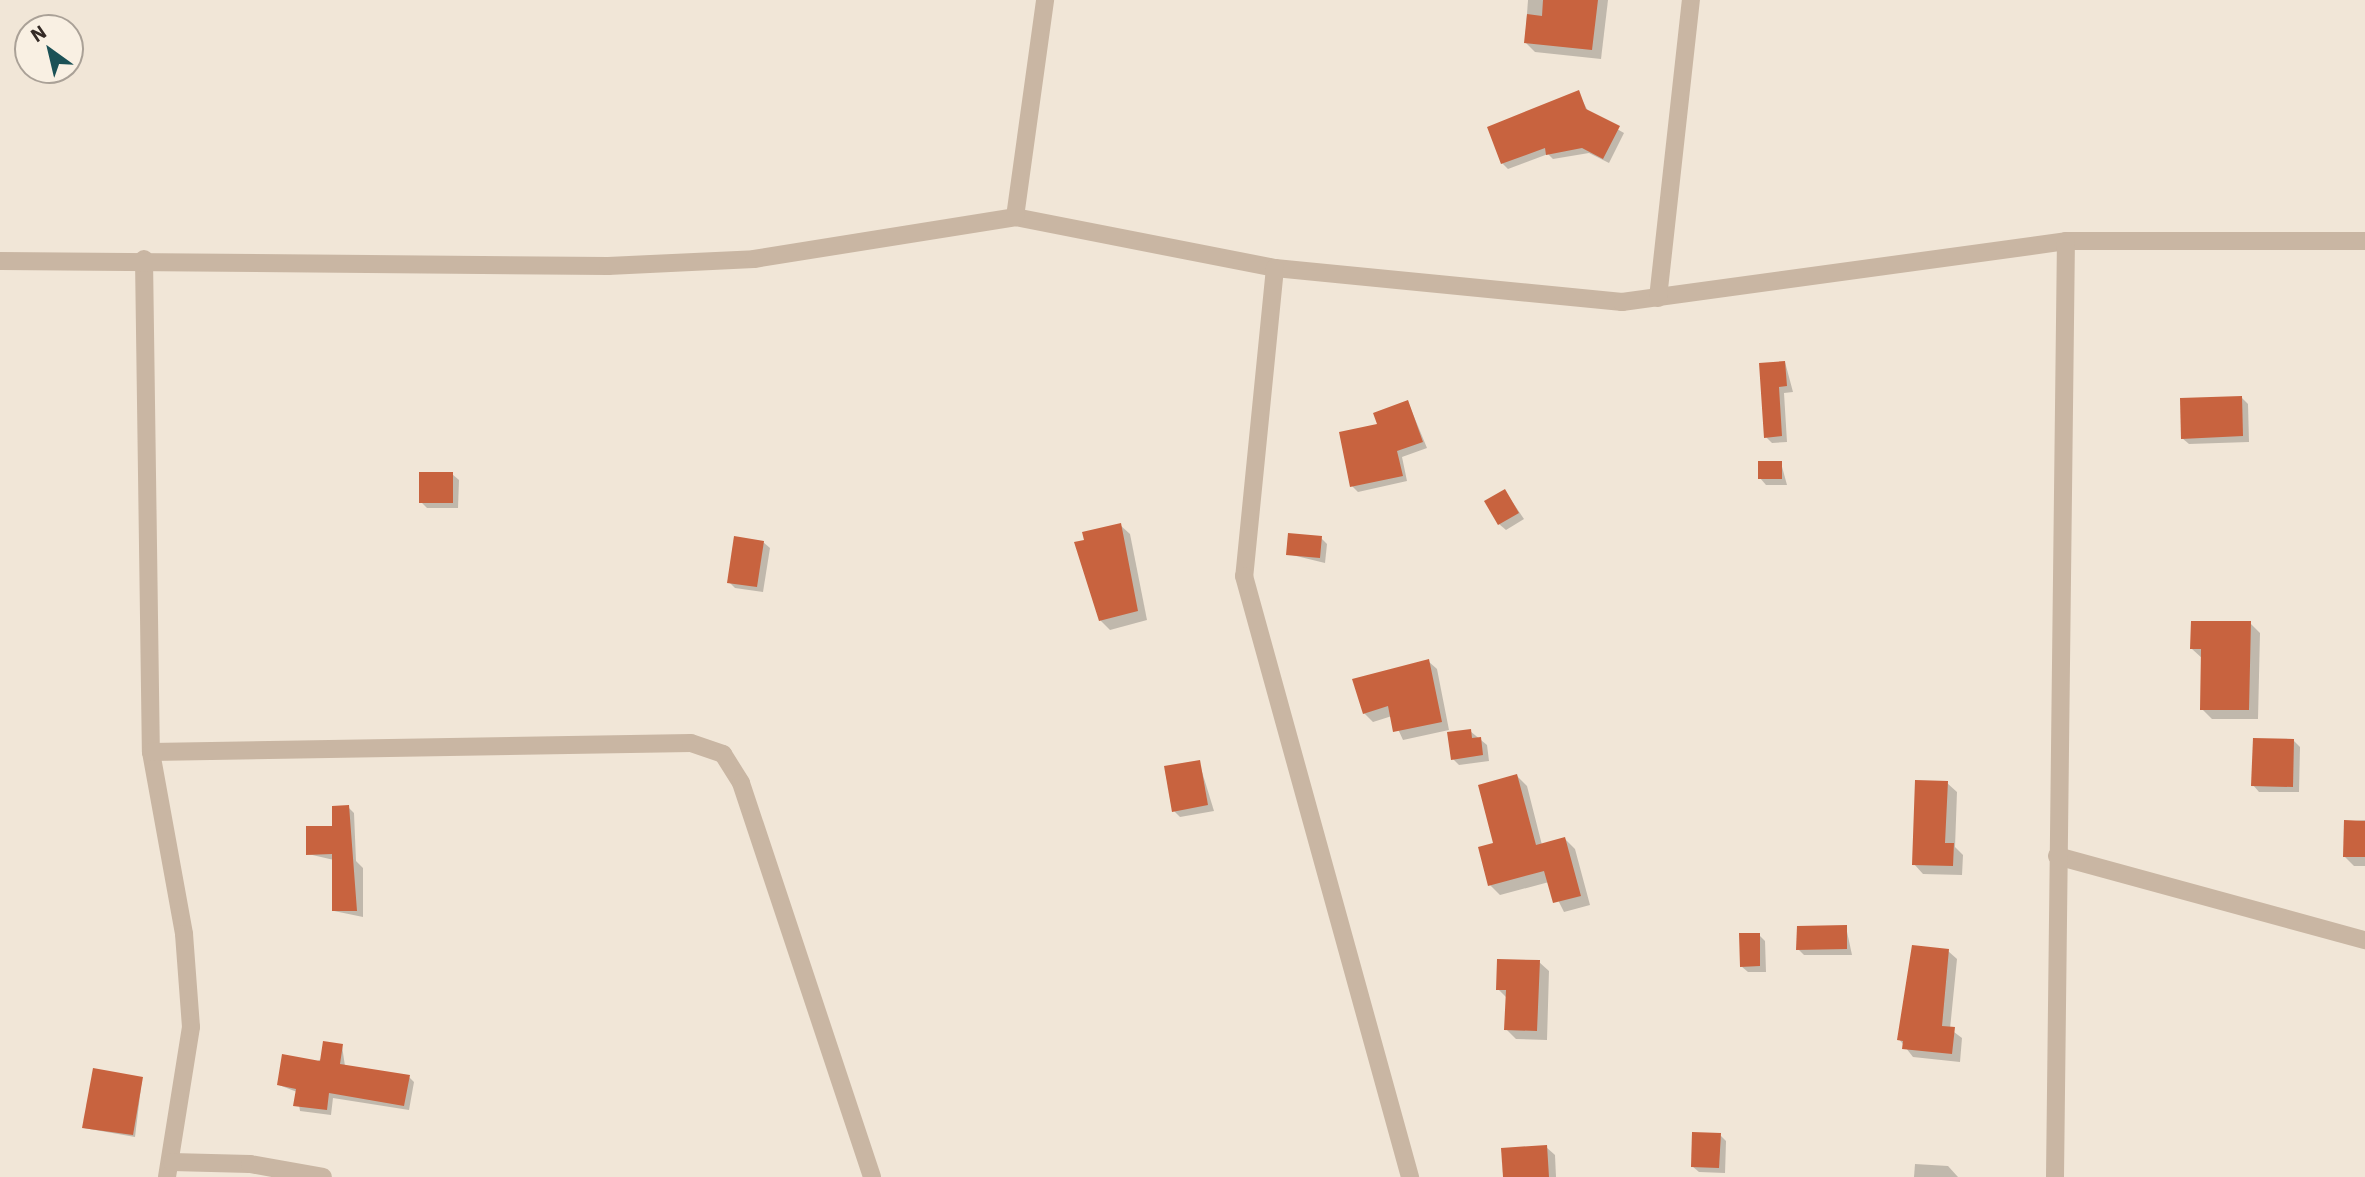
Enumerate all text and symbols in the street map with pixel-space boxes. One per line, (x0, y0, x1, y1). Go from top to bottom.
north arrow (14, 14, 84, 84)
text: N (26, 19, 51, 47)

